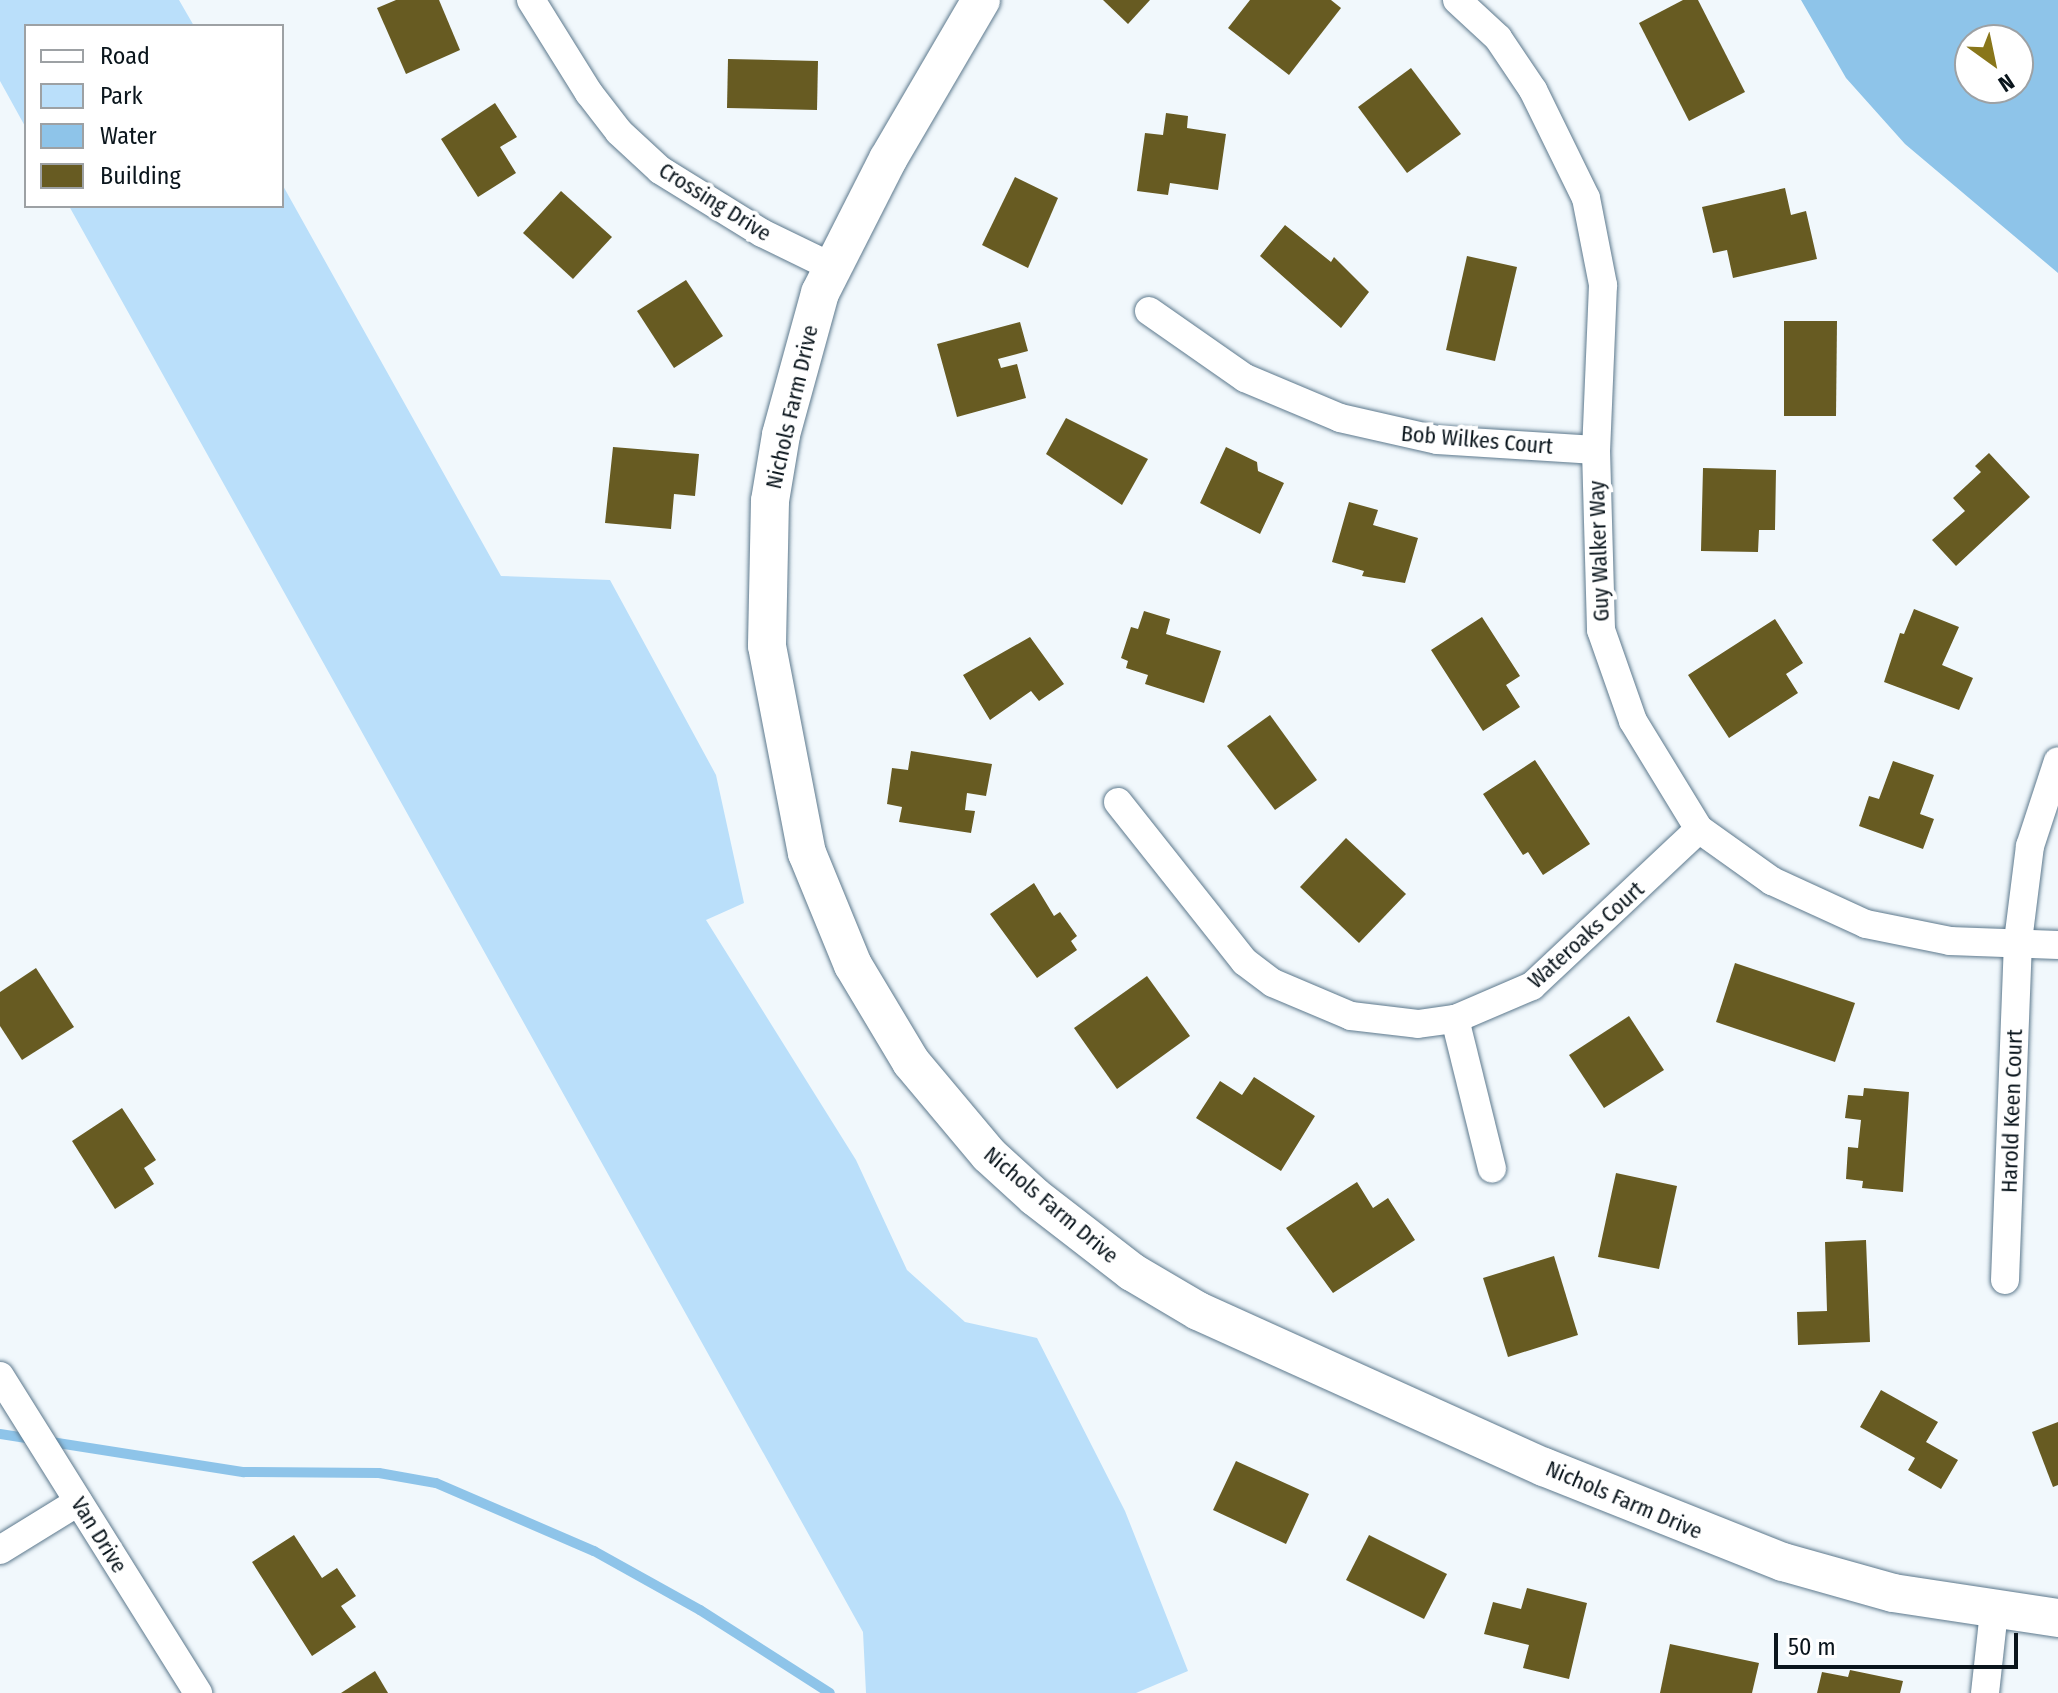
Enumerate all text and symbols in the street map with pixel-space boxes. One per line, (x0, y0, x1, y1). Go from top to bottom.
legend (24, 24, 284, 208)
north arrow (1954, 24, 2034, 104)
text: Road (100, 42, 150, 70)
text: N (1993, 68, 2019, 98)
text: Park (100, 82, 143, 110)
text: Water (100, 122, 157, 150)
street label: Crossing Drive (654, 157, 776, 247)
text: Building (100, 162, 181, 190)
street label: Nichols Farm Drive (760, 323, 824, 491)
street label: Bob Wilkes Court (1400, 420, 1554, 460)
street label: Guy Walker Way (1583, 480, 1615, 622)
street label: Wateroaks Court (1523, 876, 1649, 994)
street label: Harold Keen Court (1996, 1029, 2028, 1193)
street label: Nichols Farm Drive (978, 1141, 1124, 1269)
street label: Nichols Farm Drive (1542, 1455, 1706, 1545)
street label: Van Drive (65, 1492, 133, 1578)
scale bar (1778, 1617, 2022, 1667)
text: 50 m (1788, 1633, 1836, 1661)

